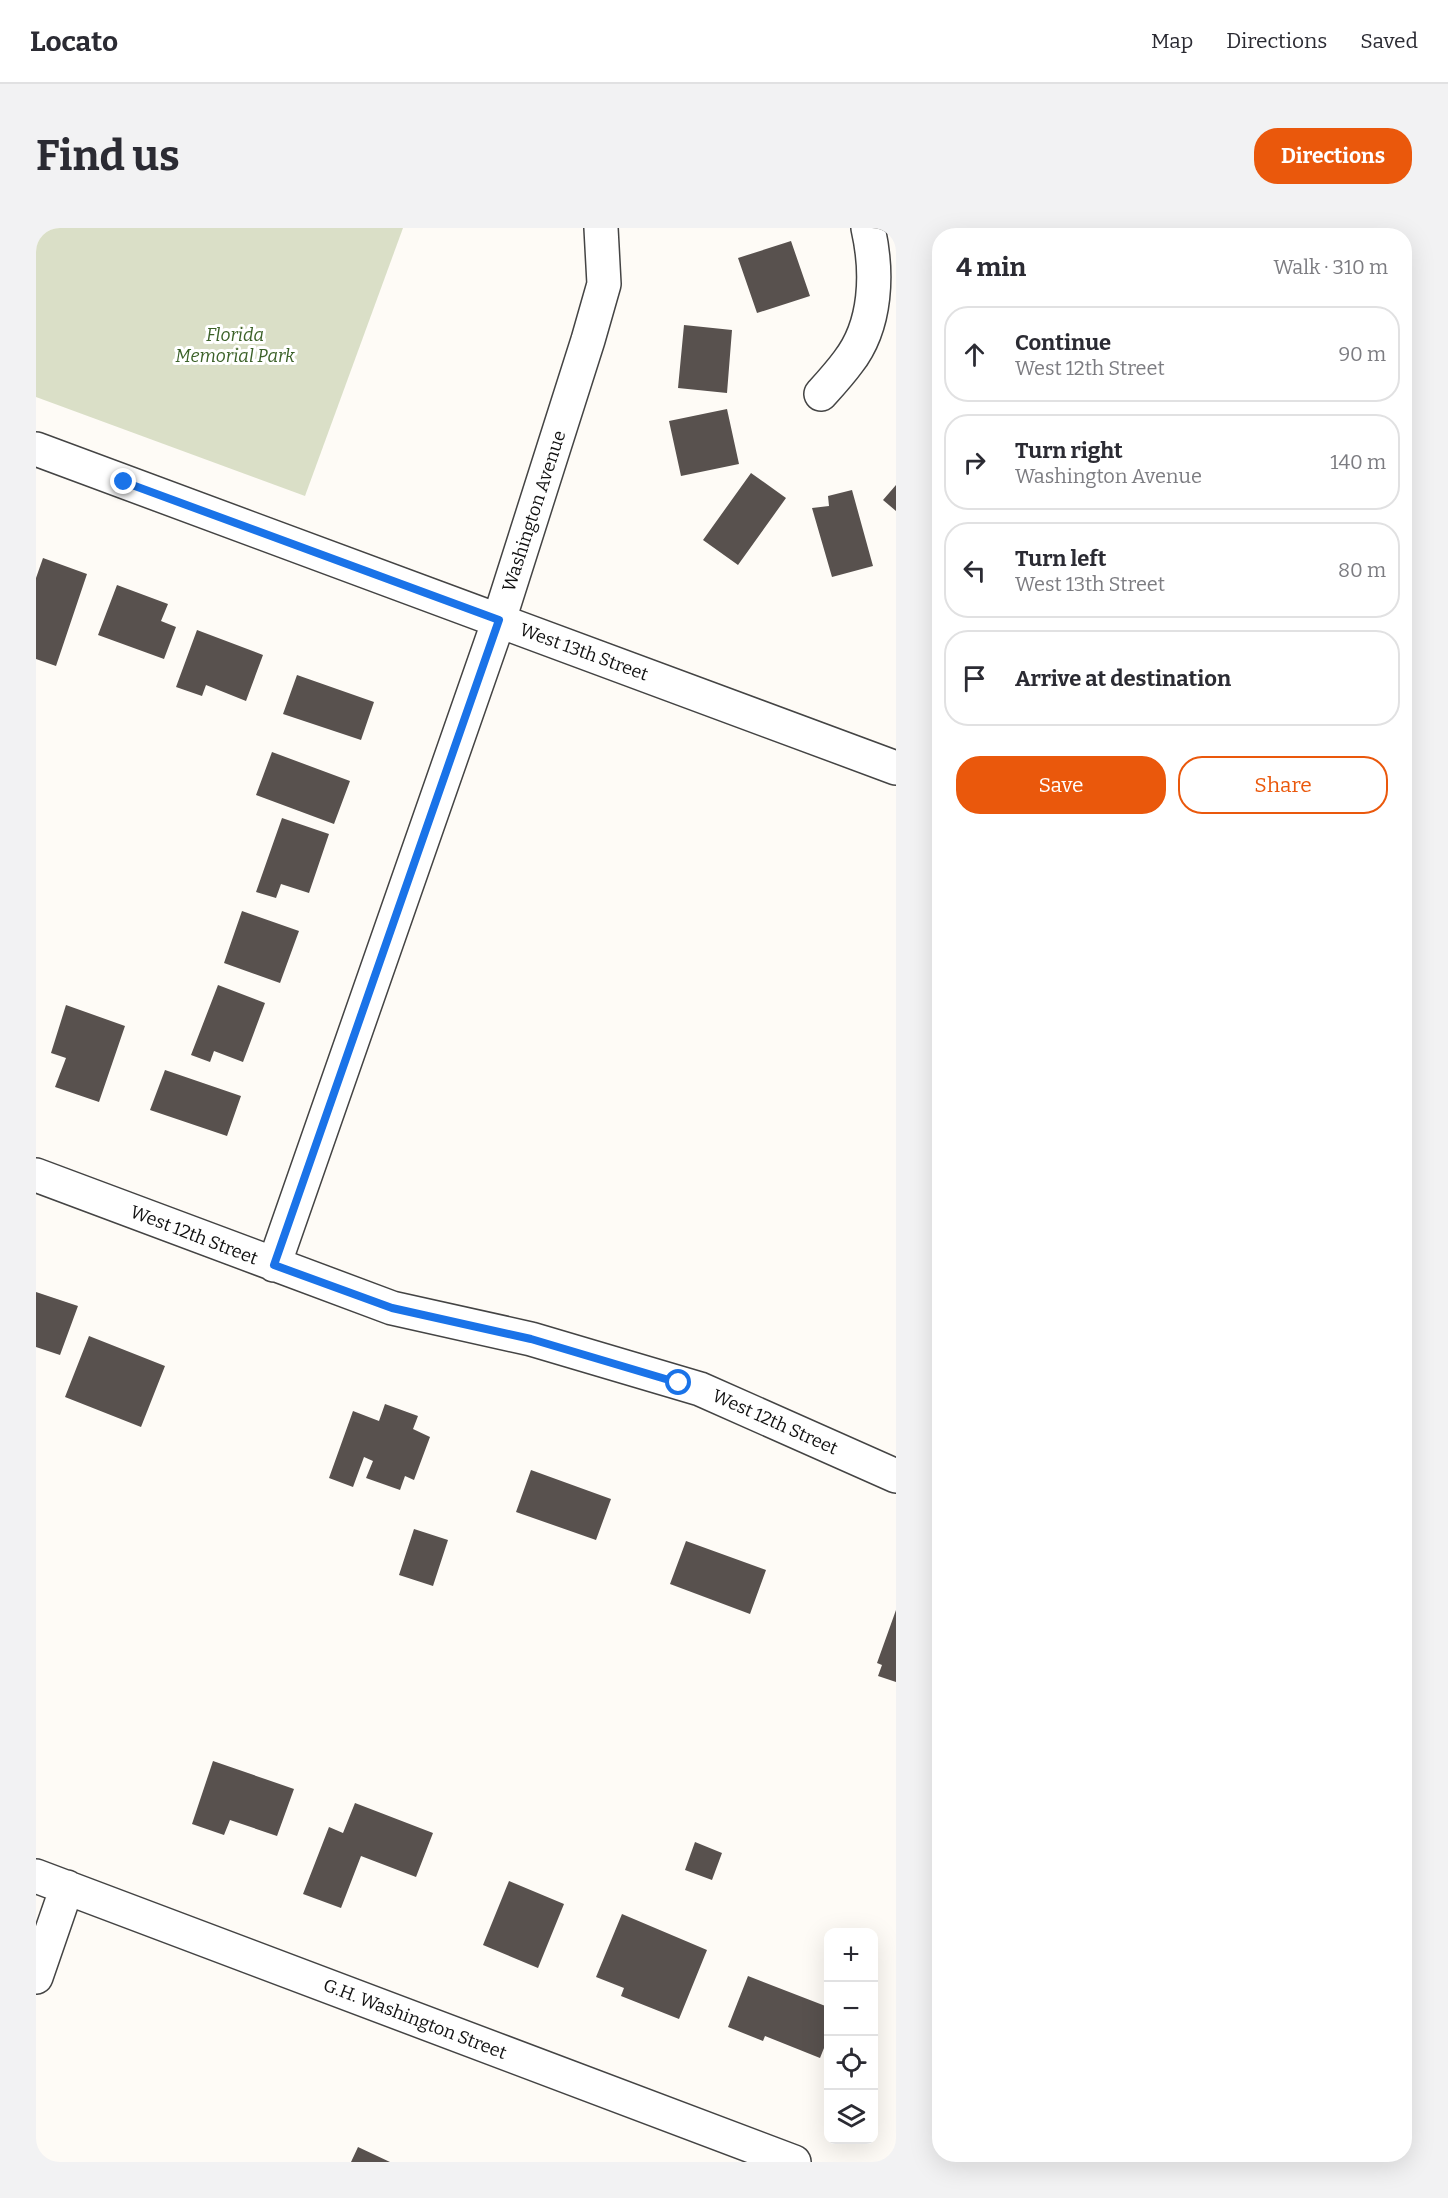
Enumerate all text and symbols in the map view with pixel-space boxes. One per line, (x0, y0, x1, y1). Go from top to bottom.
text: Locato (30, 25, 118, 58)
text: Map (1151, 28, 1193, 54)
text: Directions (1226, 28, 1327, 54)
text: Saved (1360, 28, 1418, 54)
button: Directions (1254, 128, 1412, 184)
text: Find us (36, 131, 180, 181)
text: 4 min (956, 252, 1026, 283)
text: Walk · 310 m (1274, 255, 1388, 279)
park label: Florida Memorial Park (175, 324, 295, 367)
text: Continue (1015, 329, 1111, 356)
icon: ahead (958, 338, 991, 371)
text: 90 m (1338, 342, 1386, 366)
text: West 12th Street (1015, 356, 1165, 380)
street label: Washington Avenue (498, 428, 570, 594)
text: Turn right (1015, 437, 1123, 464)
icon: right (958, 446, 991, 479)
text: 140 m (1330, 450, 1386, 474)
text: Washington Avenue (1015, 464, 1202, 488)
route end (110, 468, 136, 494)
text: Turn left (1015, 545, 1107, 572)
icon: left (958, 554, 991, 587)
text: 80 m (1338, 558, 1386, 582)
text: West 13th Street (1015, 572, 1165, 596)
street label: West 13th Street (517, 619, 652, 686)
icon: arrive (958, 662, 991, 695)
text: Arrive at destination (1015, 665, 1231, 692)
button: Save (956, 756, 1166, 814)
button: Share (1178, 756, 1388, 814)
street label: West 12th Street (127, 1201, 261, 1270)
route start (665, 1369, 691, 1395)
street label: West 12th Street (709, 1385, 841, 1460)
map controls (824, 1928, 878, 2144)
button: + (824, 1928, 878, 1982)
street label: G.H. Washington Street (320, 1974, 510, 2064)
button: − (824, 1982, 878, 2036)
button: locate (824, 2036, 878, 2090)
button: layers (824, 2090, 878, 2144)

